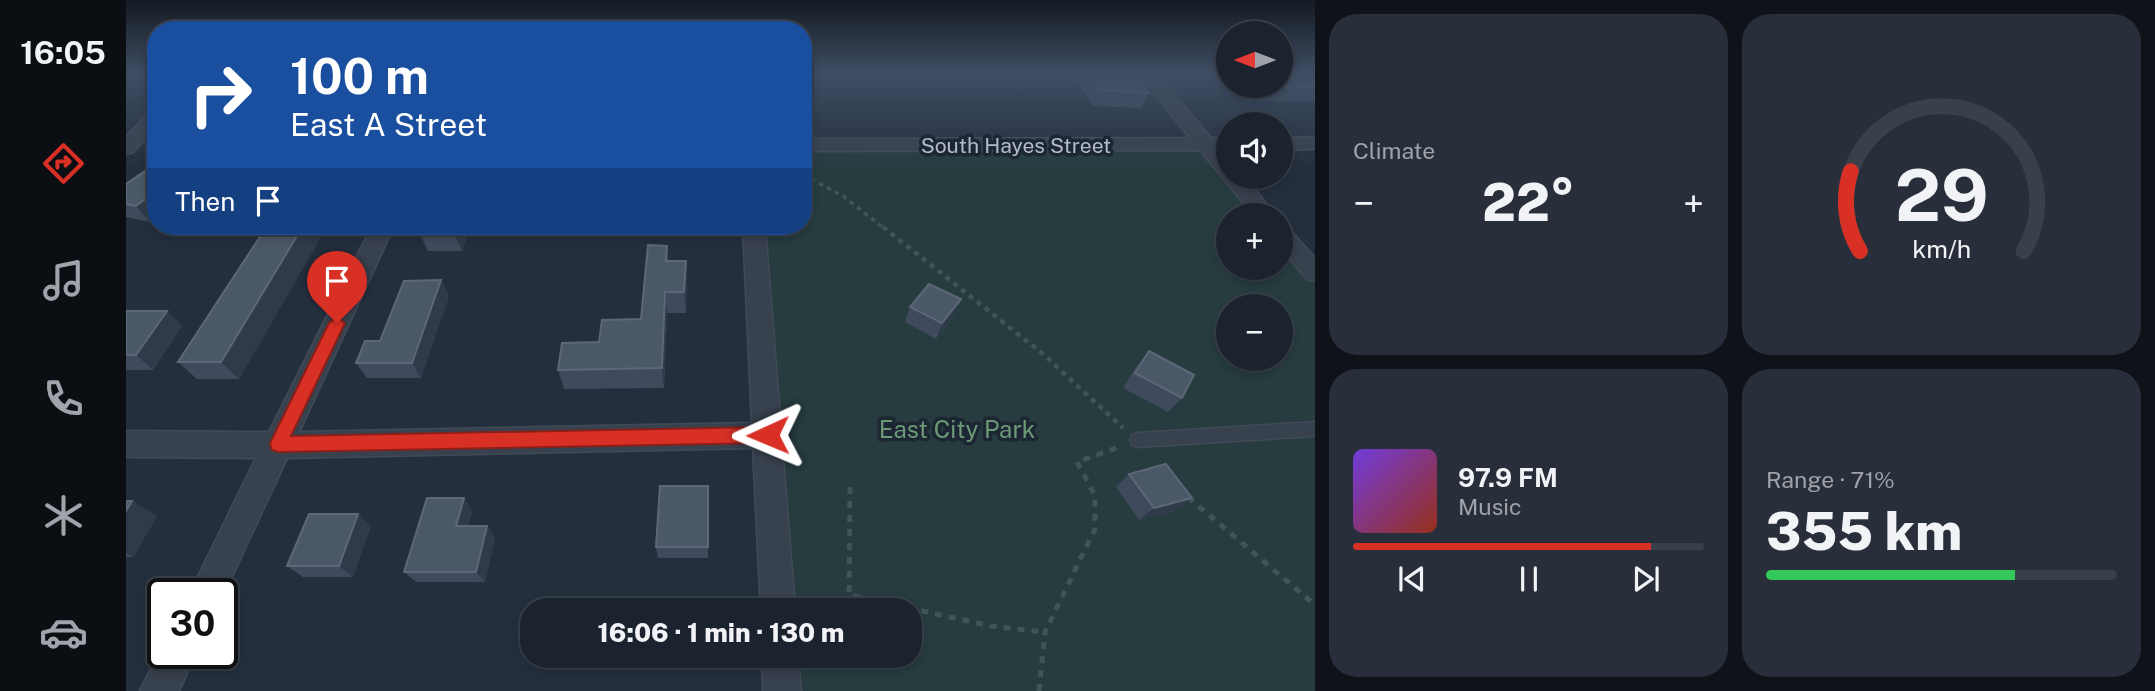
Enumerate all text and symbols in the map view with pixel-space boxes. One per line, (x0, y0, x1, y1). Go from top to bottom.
north arrow (1216, 21, 1293, 98)
map controls (1216, 21, 1293, 371)
text: 16:05 (20, 34, 106, 71)
text: 100 m (290, 47, 429, 105)
icon: right (175, 49, 266, 140)
text: East A Street (290, 106, 487, 143)
button: sound (1216, 112, 1293, 189)
street label: South Hayes Street (921, 133, 1111, 158)
text: Climate (1353, 137, 1435, 164)
icon: directions (39, 139, 88, 188)
text: 29 (1894, 152, 1989, 237)
text: 22° (1482, 172, 1575, 233)
text: − (1353, 181, 1374, 226)
text: + (1683, 181, 1704, 226)
icon: arrive (249, 182, 287, 220)
text: Then (175, 186, 235, 217)
button: + (1216, 203, 1293, 280)
text: km/h (1912, 233, 1971, 263)
pin (307, 251, 367, 323)
icon: music (39, 256, 88, 305)
icon: arrive (318, 262, 356, 300)
button: − (1216, 294, 1293, 371)
icon: phone (39, 374, 88, 423)
position arrow (731, 398, 805, 472)
park label: East City Park (879, 415, 1035, 443)
text: 97.9 FM (1458, 462, 1558, 493)
text: Range · 71% (1766, 466, 1895, 493)
icon: climate (39, 491, 88, 540)
text: Music (1458, 493, 1522, 520)
text: 355 km (1766, 501, 1962, 562)
icon: previous (1393, 560, 1431, 598)
icon: pause (1510, 560, 1548, 598)
icon: next (1627, 560, 1665, 598)
speed limit sign: 30 (147, 578, 238, 669)
icon: car (39, 608, 88, 657)
text: 16:06 · 1 min · 130 m (597, 617, 845, 648)

